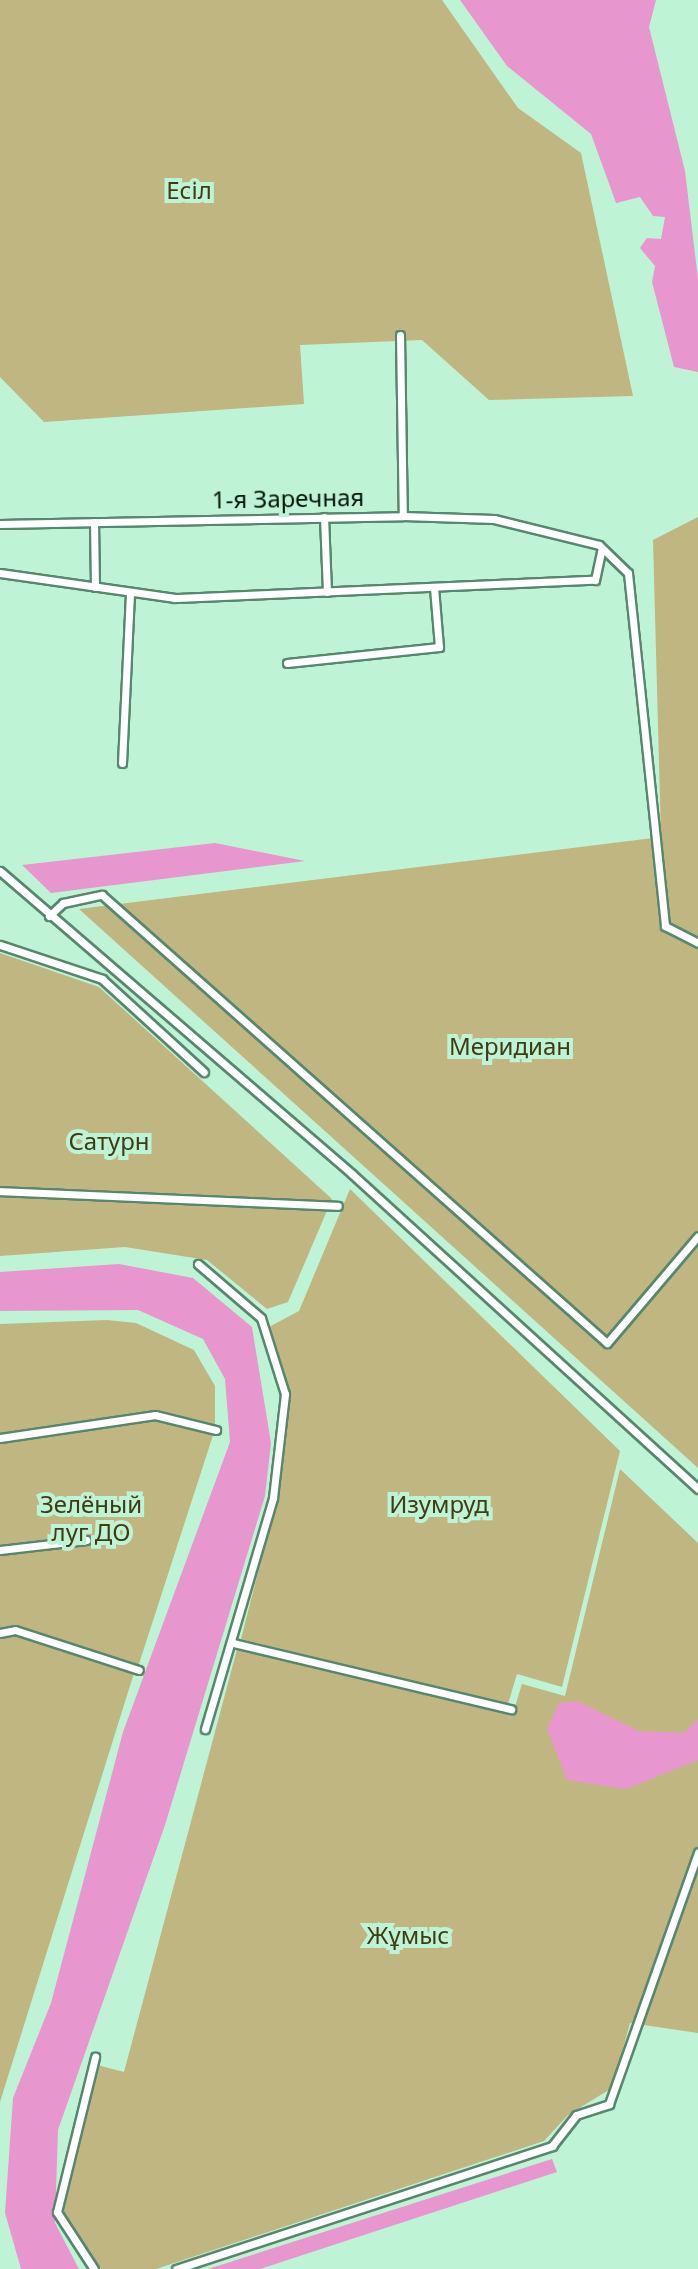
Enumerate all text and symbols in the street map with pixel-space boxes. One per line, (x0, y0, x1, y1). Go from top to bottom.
park label: Есіл (166, 176, 212, 204)
street label: 1-я Заречная (212, 482, 364, 514)
park label: Меридиан (449, 1032, 571, 1060)
park label: Сатурн (68, 1127, 150, 1155)
park label: Зелёный луг ДО (40, 1490, 142, 1546)
park label: Изумруд (389, 1490, 489, 1518)
park label: Жұмыс (367, 1921, 449, 1949)

